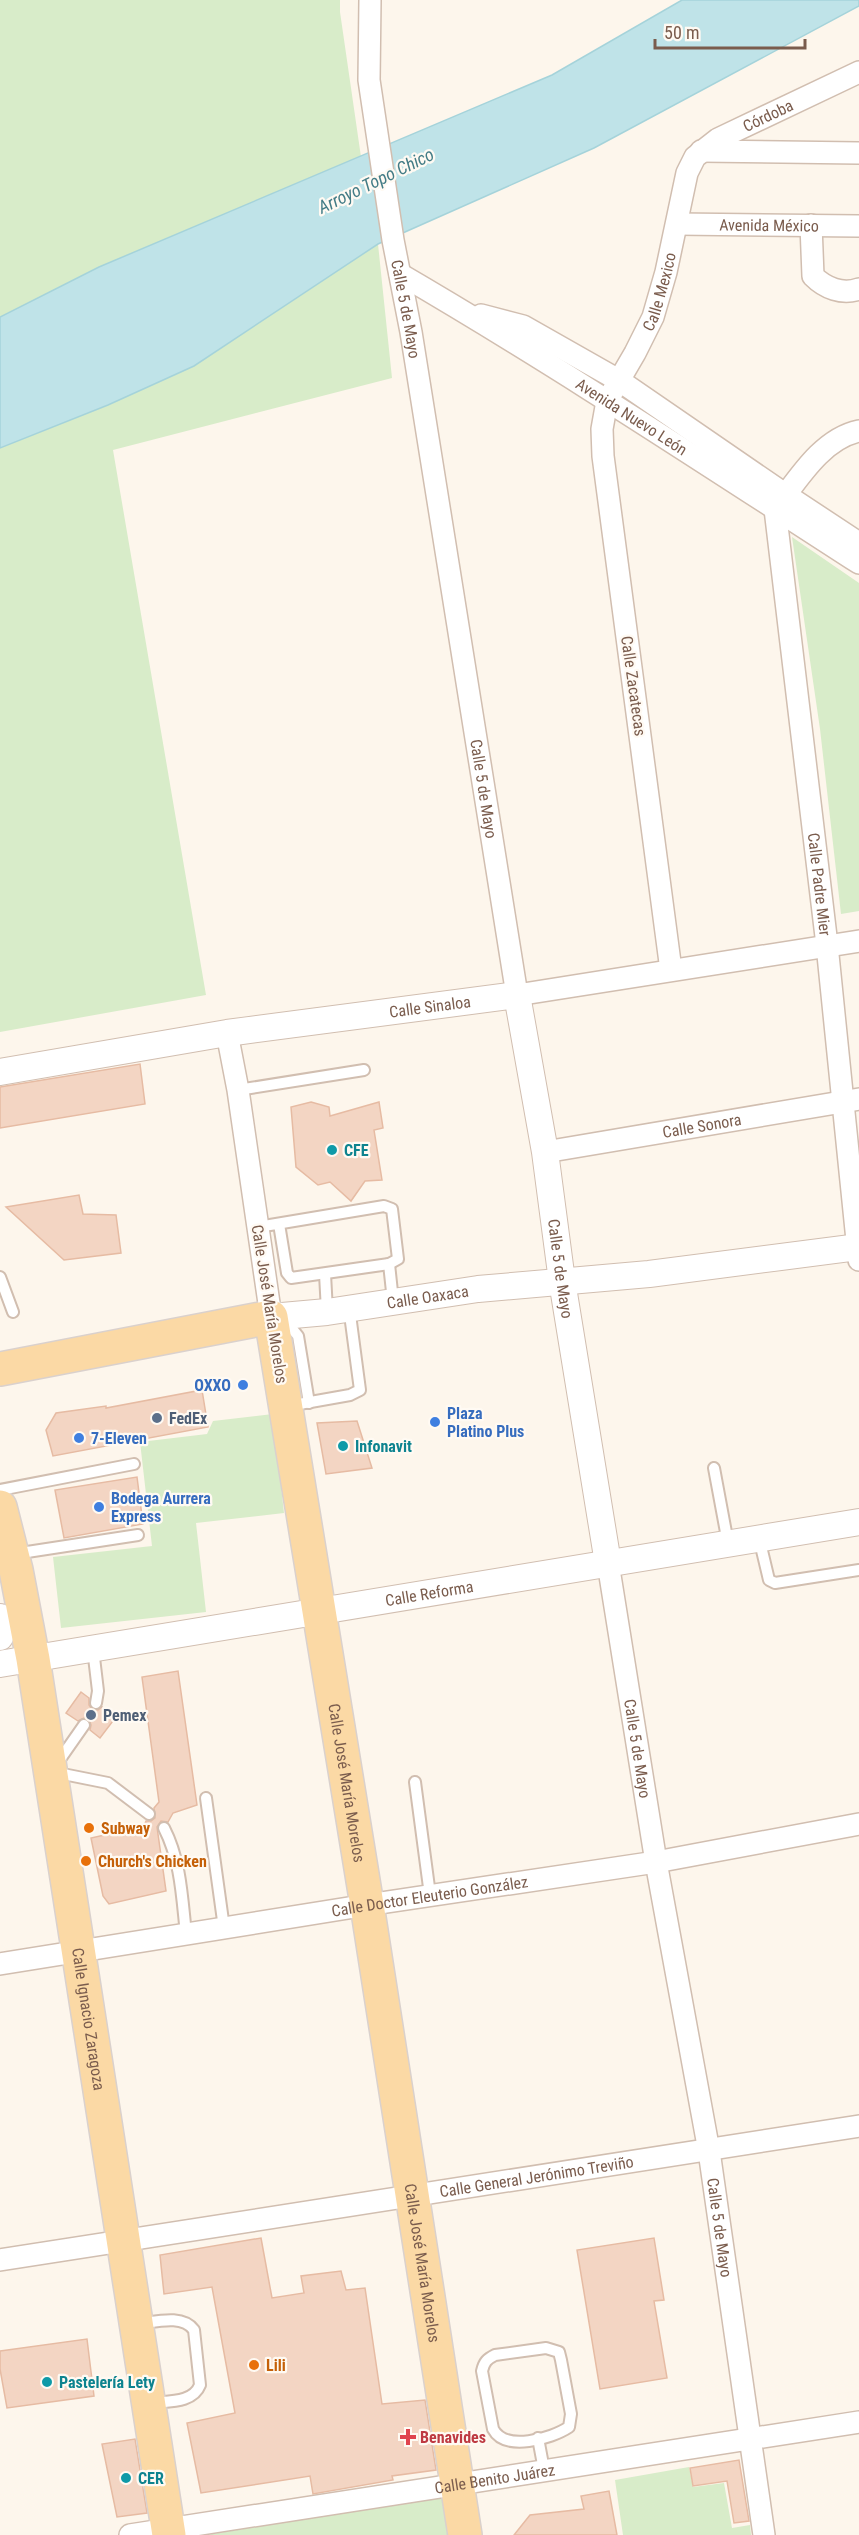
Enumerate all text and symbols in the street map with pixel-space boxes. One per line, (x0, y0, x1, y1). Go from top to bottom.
scale bar (655, 12, 805, 50)
text: 50 m (664, 22, 699, 43)
street label: Córdoba (740, 96, 796, 136)
water label: Arroyo Topo Chico (313, 143, 437, 218)
street label: Avenida México (719, 215, 819, 236)
street label: Calle Mexico (639, 251, 680, 334)
street label: Calle 5 de Mayo (387, 258, 424, 360)
street label: Avenida Nuevo León (572, 374, 691, 459)
street label: Calle Zacatecas (617, 635, 650, 737)
street label: Calle 5 de Mayo (466, 738, 501, 840)
street label: Calle Padre Mier (804, 832, 835, 937)
street label: Calle Sinaloa (388, 992, 472, 1022)
street label: Calle Sonora (661, 1110, 743, 1142)
place label: CFE (344, 1141, 369, 1160)
marker: CFE (325, 1143, 339, 1157)
street label: Calle 5 de Mayo (544, 1218, 577, 1320)
street label: Calle José María Morelos (248, 1223, 291, 1385)
street label: Calle Oaxaca (386, 1282, 470, 1313)
place label: OXXO (194, 1376, 231, 1395)
marker: OXXO (236, 1378, 250, 1392)
place label: Plaza Platino Plus (447, 1404, 524, 1441)
place label: FedEx (169, 1409, 208, 1428)
marker: FedEx (150, 1411, 164, 1425)
marker: Plaza Platino Plus (428, 1415, 442, 1429)
place label: 7-Eleven (91, 1429, 147, 1448)
marker: 7-Eleven (72, 1431, 86, 1445)
place label: Infonavit (355, 1437, 412, 1456)
marker: Infonavit (336, 1439, 350, 1453)
place label: Bodega Aurrera Express (111, 1489, 211, 1526)
marker: Bodega Aurrera Express (92, 1500, 106, 1514)
street label: Calle Reforma (384, 1577, 475, 1610)
street label: Calle 5 de Mayo (620, 1698, 655, 1800)
street label: Calle José María Morelos (324, 1702, 369, 1864)
place label: Pemex (103, 1706, 147, 1725)
marker: Pemex (84, 1708, 98, 1722)
place label: Subway (101, 1819, 150, 1838)
marker: Subway (82, 1821, 96, 1835)
place label: Church's Chicken (98, 1852, 207, 1871)
marker: Church's Chicken (79, 1854, 93, 1868)
street label: Calle Doctor Eleuterio González (330, 1872, 529, 1921)
street label: Calle Ignacio Zaragoza (68, 1946, 109, 2092)
street label: Calle General Jerónimo Treviño (438, 2152, 635, 2201)
street label: Calle 5 de Mayo (703, 2177, 736, 2279)
street label: Calle José María Morelos (400, 2182, 444, 2344)
place label: Lili (266, 2356, 286, 2375)
marker: Lili (247, 2358, 261, 2372)
place label: Pastelería Lety (59, 2373, 155, 2392)
marker: Pastelería Lety (40, 2375, 54, 2389)
place label: Benavides (420, 2428, 486, 2447)
marker: Benavides (401, 2430, 415, 2444)
street label: Calle Benito Juárez (433, 2460, 556, 2498)
place label: CER (138, 2469, 164, 2488)
marker: CER (119, 2471, 133, 2485)

